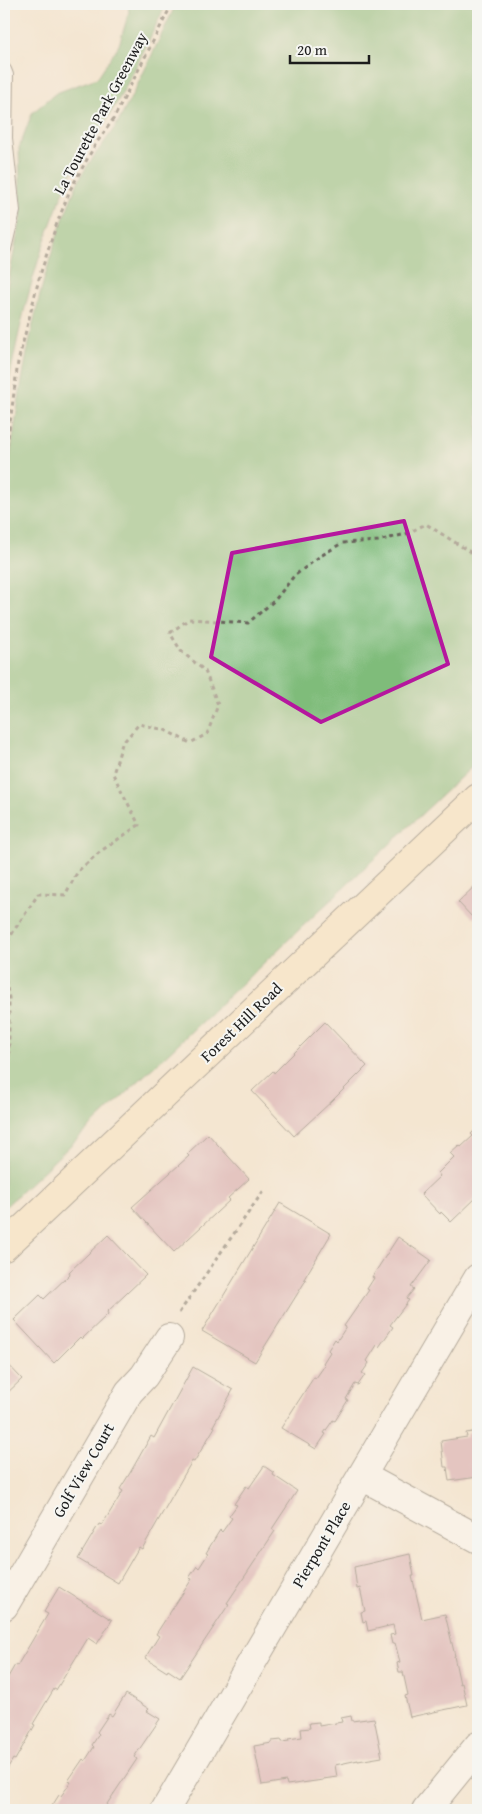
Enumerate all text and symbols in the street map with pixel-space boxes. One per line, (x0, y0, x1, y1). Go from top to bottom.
street label: La Tourette Park Greenway (47, 27, 153, 199)
scale bar (290, 32, 368, 64)
text: 20 m (297, 39, 328, 60)
street label: Forest Hill Road (195, 976, 288, 1067)
street label: Golf View Court (46, 1418, 120, 1522)
street label: Pierpont Place (286, 1496, 356, 1592)

